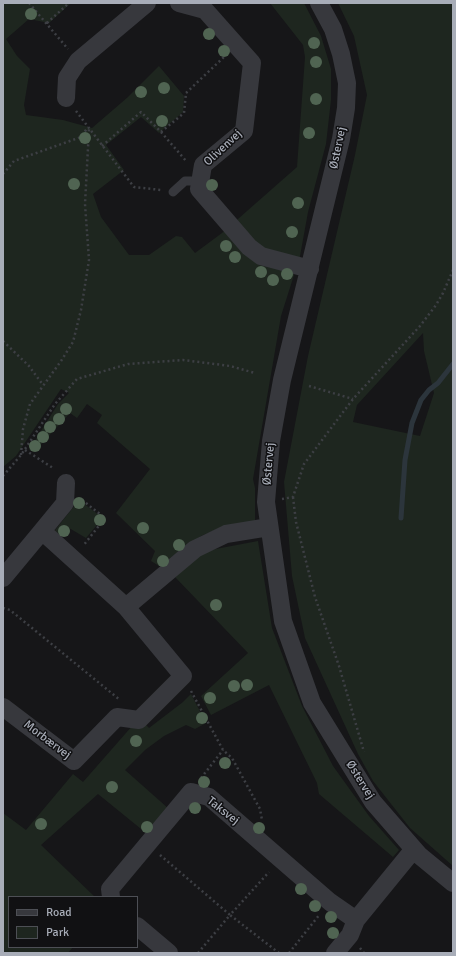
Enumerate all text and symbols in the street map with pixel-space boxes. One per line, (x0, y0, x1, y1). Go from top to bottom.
street label: Østervej (327, 126, 349, 170)
street label: Olivenvej (201, 127, 245, 169)
street label: Østervej (260, 442, 278, 486)
street label: Morbærvej (21, 718, 73, 762)
street label: Østervej (343, 758, 377, 802)
street label: Taksvej (204, 794, 242, 828)
legend (8, 896, 138, 948)
text: Road (46, 905, 72, 920)
text: Park (46, 925, 69, 940)

